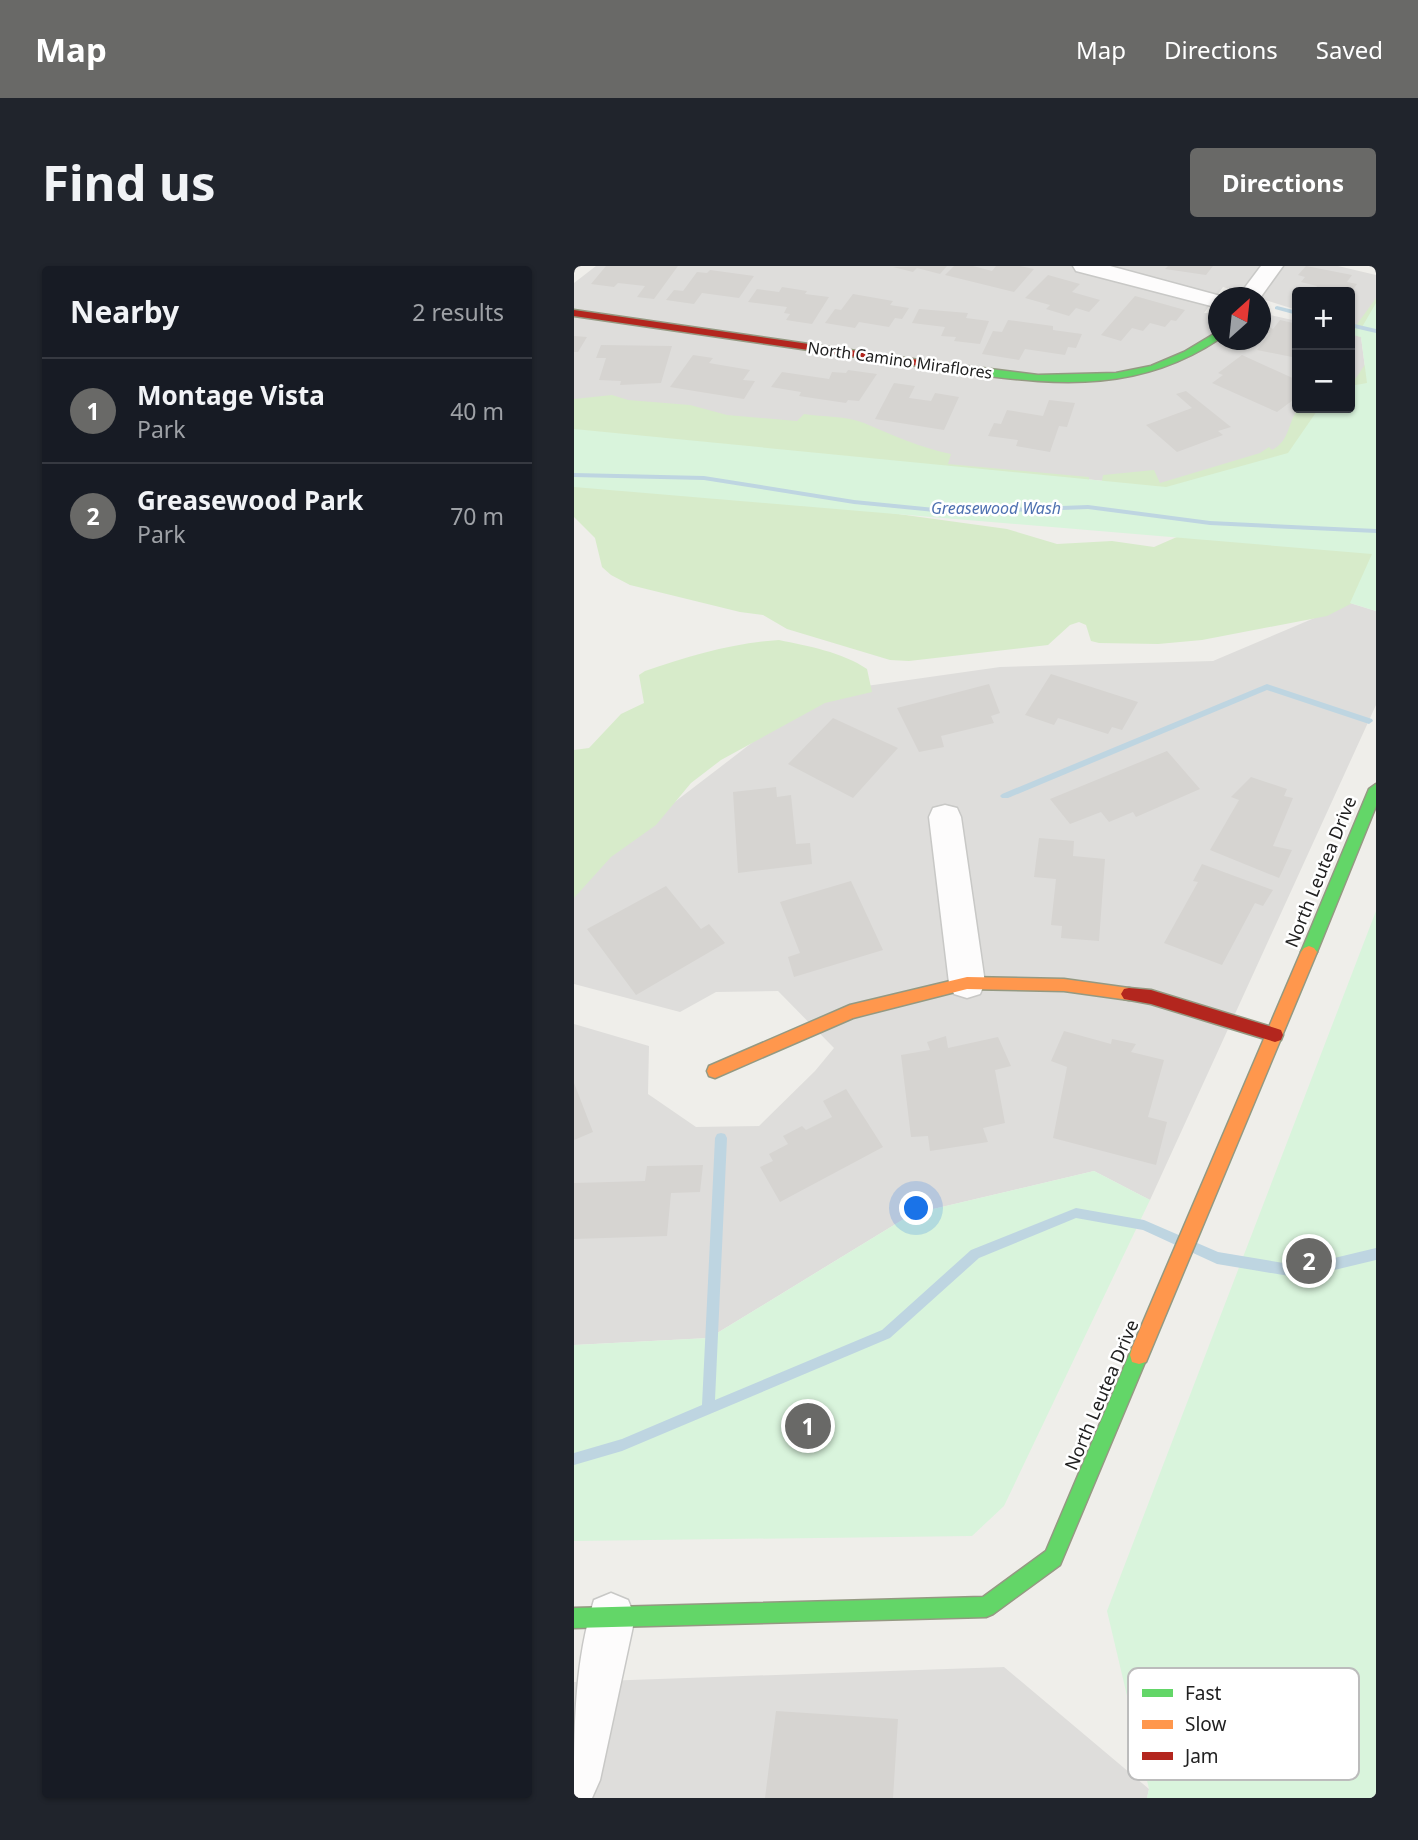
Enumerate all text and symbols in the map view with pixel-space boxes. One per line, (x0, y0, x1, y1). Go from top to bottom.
text: Map (35, 27, 107, 72)
text: Map (1076, 33, 1126, 66)
text: Directions (1164, 33, 1278, 66)
text: Saved (1316, 33, 1383, 66)
button: Directions (1190, 148, 1376, 217)
text: Find us (42, 149, 216, 215)
north arrow (1208, 287, 1271, 350)
map controls (1292, 287, 1355, 413)
button: + (1292, 287, 1355, 350)
text: Nearby (70, 291, 179, 332)
text: 2 results (412, 296, 504, 328)
street label: North Camino Miraflores (806, 336, 994, 384)
button: − (1292, 350, 1355, 413)
text: Montage Vista (137, 377, 325, 413)
text: 1 (86, 395, 100, 427)
text: 40 m (450, 395, 504, 427)
text: Park (137, 413, 186, 445)
text: Greasewood Park (137, 482, 364, 518)
water label: Greasewood Wash (931, 497, 1061, 519)
text: 2 (86, 500, 100, 532)
text: 70 m (450, 500, 504, 532)
text: Park (137, 518, 186, 550)
street label: North Leutea Drive (1279, 793, 1361, 951)
your location (899, 1191, 933, 1225)
pin: 2 (1286, 1235, 1332, 1287)
street label: North Leutea Drive (1059, 1316, 1144, 1473)
pin: 1 (785, 1400, 831, 1452)
legend (1128, 1668, 1359, 1780)
text: Fast (1185, 1680, 1222, 1706)
text: Slow (1185, 1711, 1226, 1737)
text: Jam (1183, 1743, 1219, 1769)

